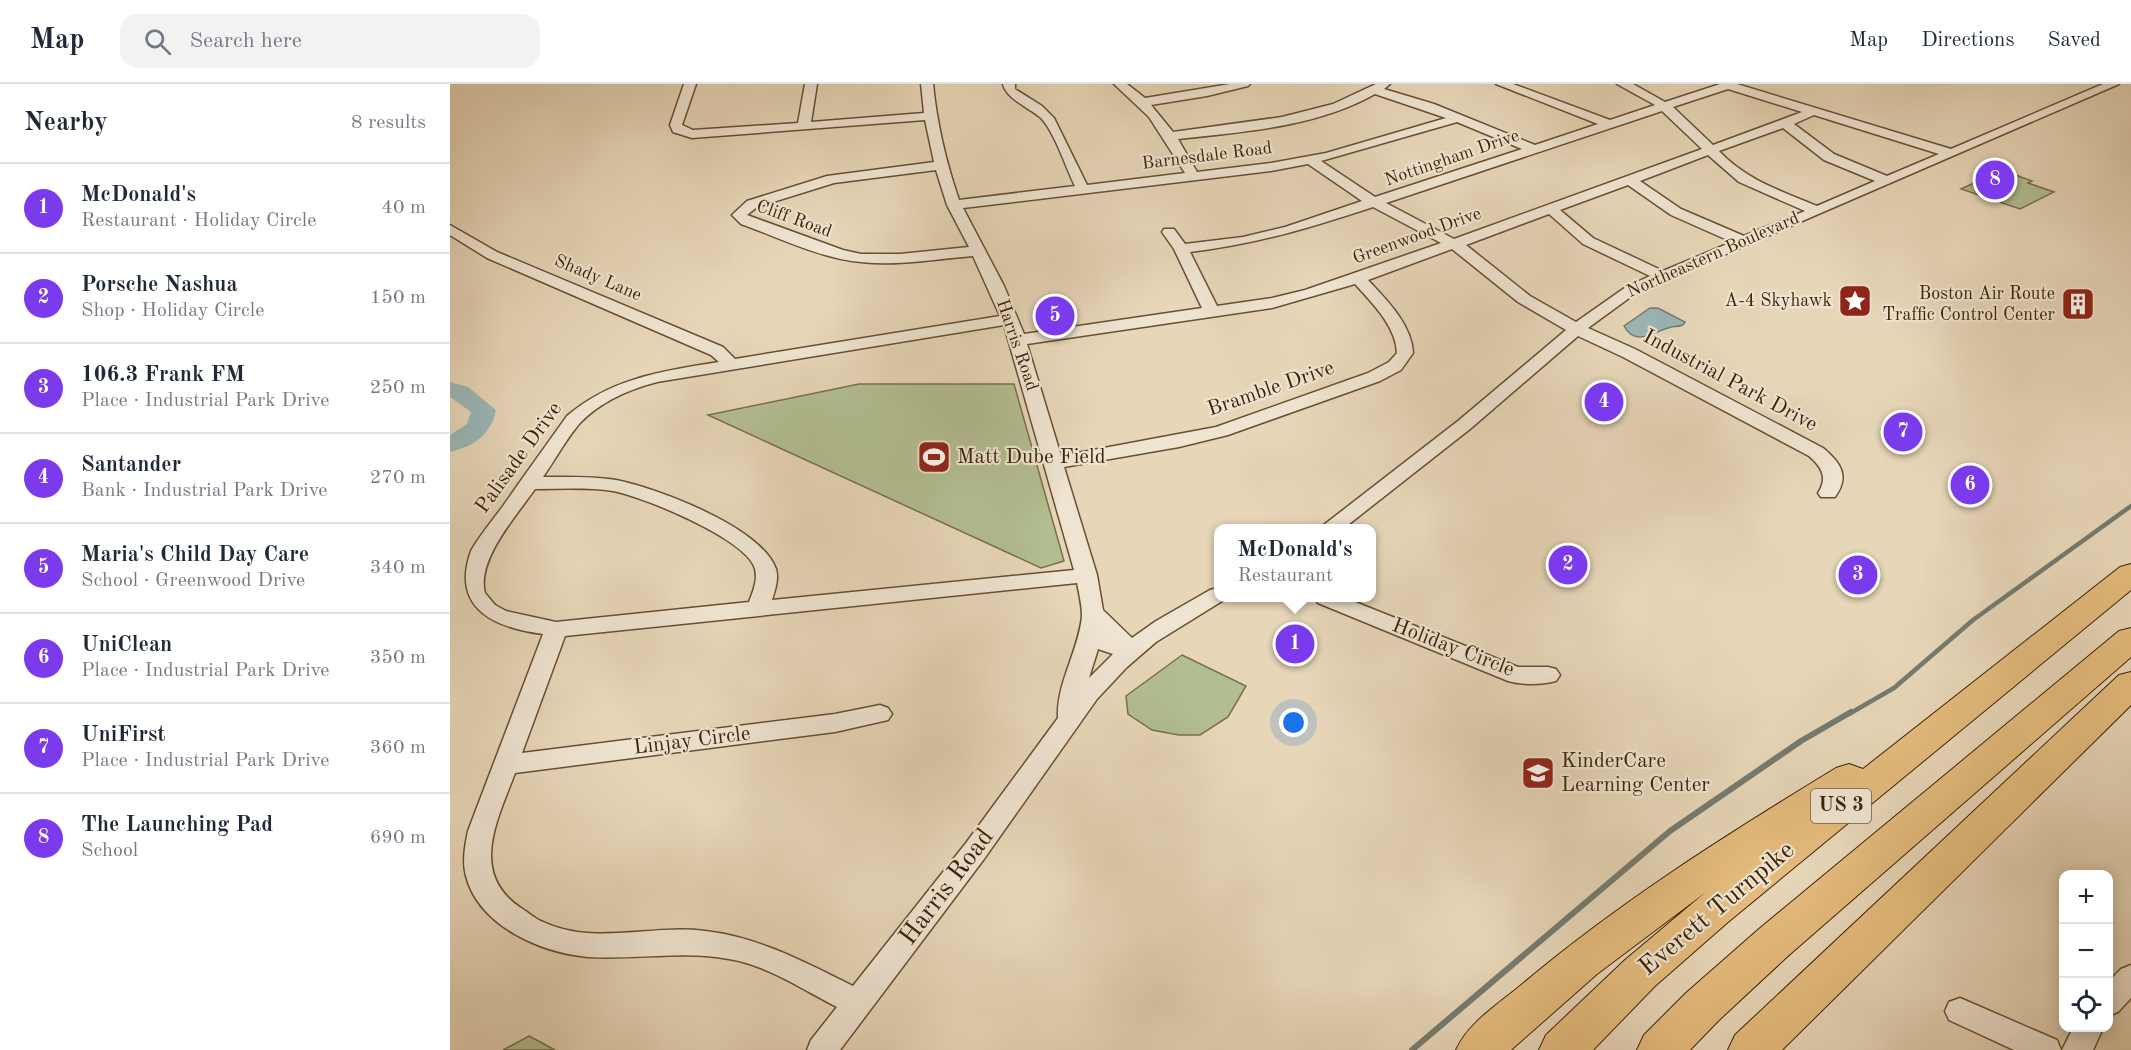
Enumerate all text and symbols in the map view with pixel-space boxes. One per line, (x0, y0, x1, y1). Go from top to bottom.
search box (120, 14, 540, 68)
icon: search (141, 25, 174, 58)
text: Map (30, 27, 84, 55)
text: Search here (189, 30, 302, 52)
text: Map (1849, 30, 1888, 51)
text: Directions (1921, 30, 2015, 51)
text: Saved (2048, 30, 2101, 51)
text: Nearby (24, 110, 108, 136)
text: 8 results (351, 113, 426, 133)
street label: Nottingham Drive (1382, 127, 1522, 189)
street label: Barnesdale Road (1141, 139, 1273, 173)
pin: 8 (1976, 158, 2014, 202)
text: McDonald's (81, 184, 196, 206)
street label: Cliff Road (754, 197, 834, 241)
text: 1 (38, 198, 49, 218)
text: 40 m (381, 198, 426, 218)
street label: Greenwood Drive (1350, 204, 1484, 268)
street label: Northeastern Boulevard (1624, 209, 1802, 301)
text: Restaurant · Holiday Circle (81, 211, 316, 231)
street label: Shady Lane (552, 252, 644, 304)
text: Porsche Nashua (81, 274, 238, 296)
place icon: A-4 Skyhawk (1837, 283, 1873, 319)
place label: Boston Air Route Traffic Control Center (1882, 285, 2056, 324)
building icon: Boston Air Route Traffic Control Center (2060, 286, 2096, 322)
text: 2 (38, 288, 49, 308)
text: 150 m (370, 288, 426, 308)
place label: A-4 Skyhawk (1724, 292, 1832, 310)
pin: 5 (1036, 294, 1074, 338)
street label: Harris Road (993, 297, 1041, 393)
text: Shop · Holiday Circle (81, 301, 264, 321)
street label: Industrial Park Drive (1639, 326, 1821, 436)
street label: Bramble Drive (1205, 357, 1337, 421)
text: 106.3 Frank FM (81, 364, 245, 386)
text: 3 (38, 378, 49, 398)
text: 250 m (370, 378, 426, 398)
pin: 4 (1584, 380, 1624, 424)
text: Place · Industrial Park Drive (81, 391, 329, 411)
street label: Palisade Drive (472, 399, 566, 517)
pin: 7 (1884, 410, 1922, 454)
sports icon: Matt Dube Field (916, 439, 952, 475)
place label: Matt Dube Field (957, 447, 1106, 468)
text: Santander (81, 454, 181, 476)
pin: 6 (1950, 462, 1990, 508)
text: 4 (38, 468, 49, 488)
text: 270 m (370, 468, 426, 488)
text: Bank · Industrial Park Drive (81, 481, 327, 501)
popup (1214, 524, 1376, 602)
text: McDonald's (1237, 539, 1353, 561)
pin: 2 (1548, 542, 1588, 588)
text: Maria's Child Day Care (81, 544, 309, 566)
pin: 3 (1838, 552, 1878, 598)
text: 5 (38, 558, 49, 578)
text: 340 m (370, 558, 426, 578)
text: Restaurant (1237, 566, 1333, 586)
text: School · Greenwood Drive (81, 571, 305, 591)
street label: Holiday Circle (1389, 615, 1517, 681)
pin: 1 (1276, 622, 1314, 666)
text: UniClean (81, 634, 172, 656)
text: 6 (38, 648, 49, 668)
text: 350 m (370, 648, 426, 668)
text: Place · Industrial Park Drive (81, 661, 329, 681)
your location (1279, 708, 1308, 737)
street label: Linjay Circle (632, 723, 752, 759)
text: UniFirst (81, 724, 165, 746)
text: 7 (38, 738, 49, 758)
text: 360 m (370, 738, 426, 758)
text: Place · Industrial Park Drive (81, 751, 329, 771)
place label: KinderCare Learning Center (1561, 751, 1710, 796)
school or university icon: KinderCare Learning Center (1520, 755, 1556, 791)
road number: US 3 (1811, 789, 1871, 823)
text: The Launching Pad (81, 814, 273, 836)
street label: Harris Road (895, 824, 999, 950)
text: 8 (38, 828, 49, 848)
text: 690 m (370, 828, 426, 848)
street label: Everett Turnpike (1634, 837, 1800, 981)
text: School (81, 841, 138, 861)
map controls (2059, 870, 2113, 1032)
button: + (2059, 870, 2113, 924)
button: − (2059, 924, 2113, 978)
button: locate (2059, 978, 2113, 1032)

